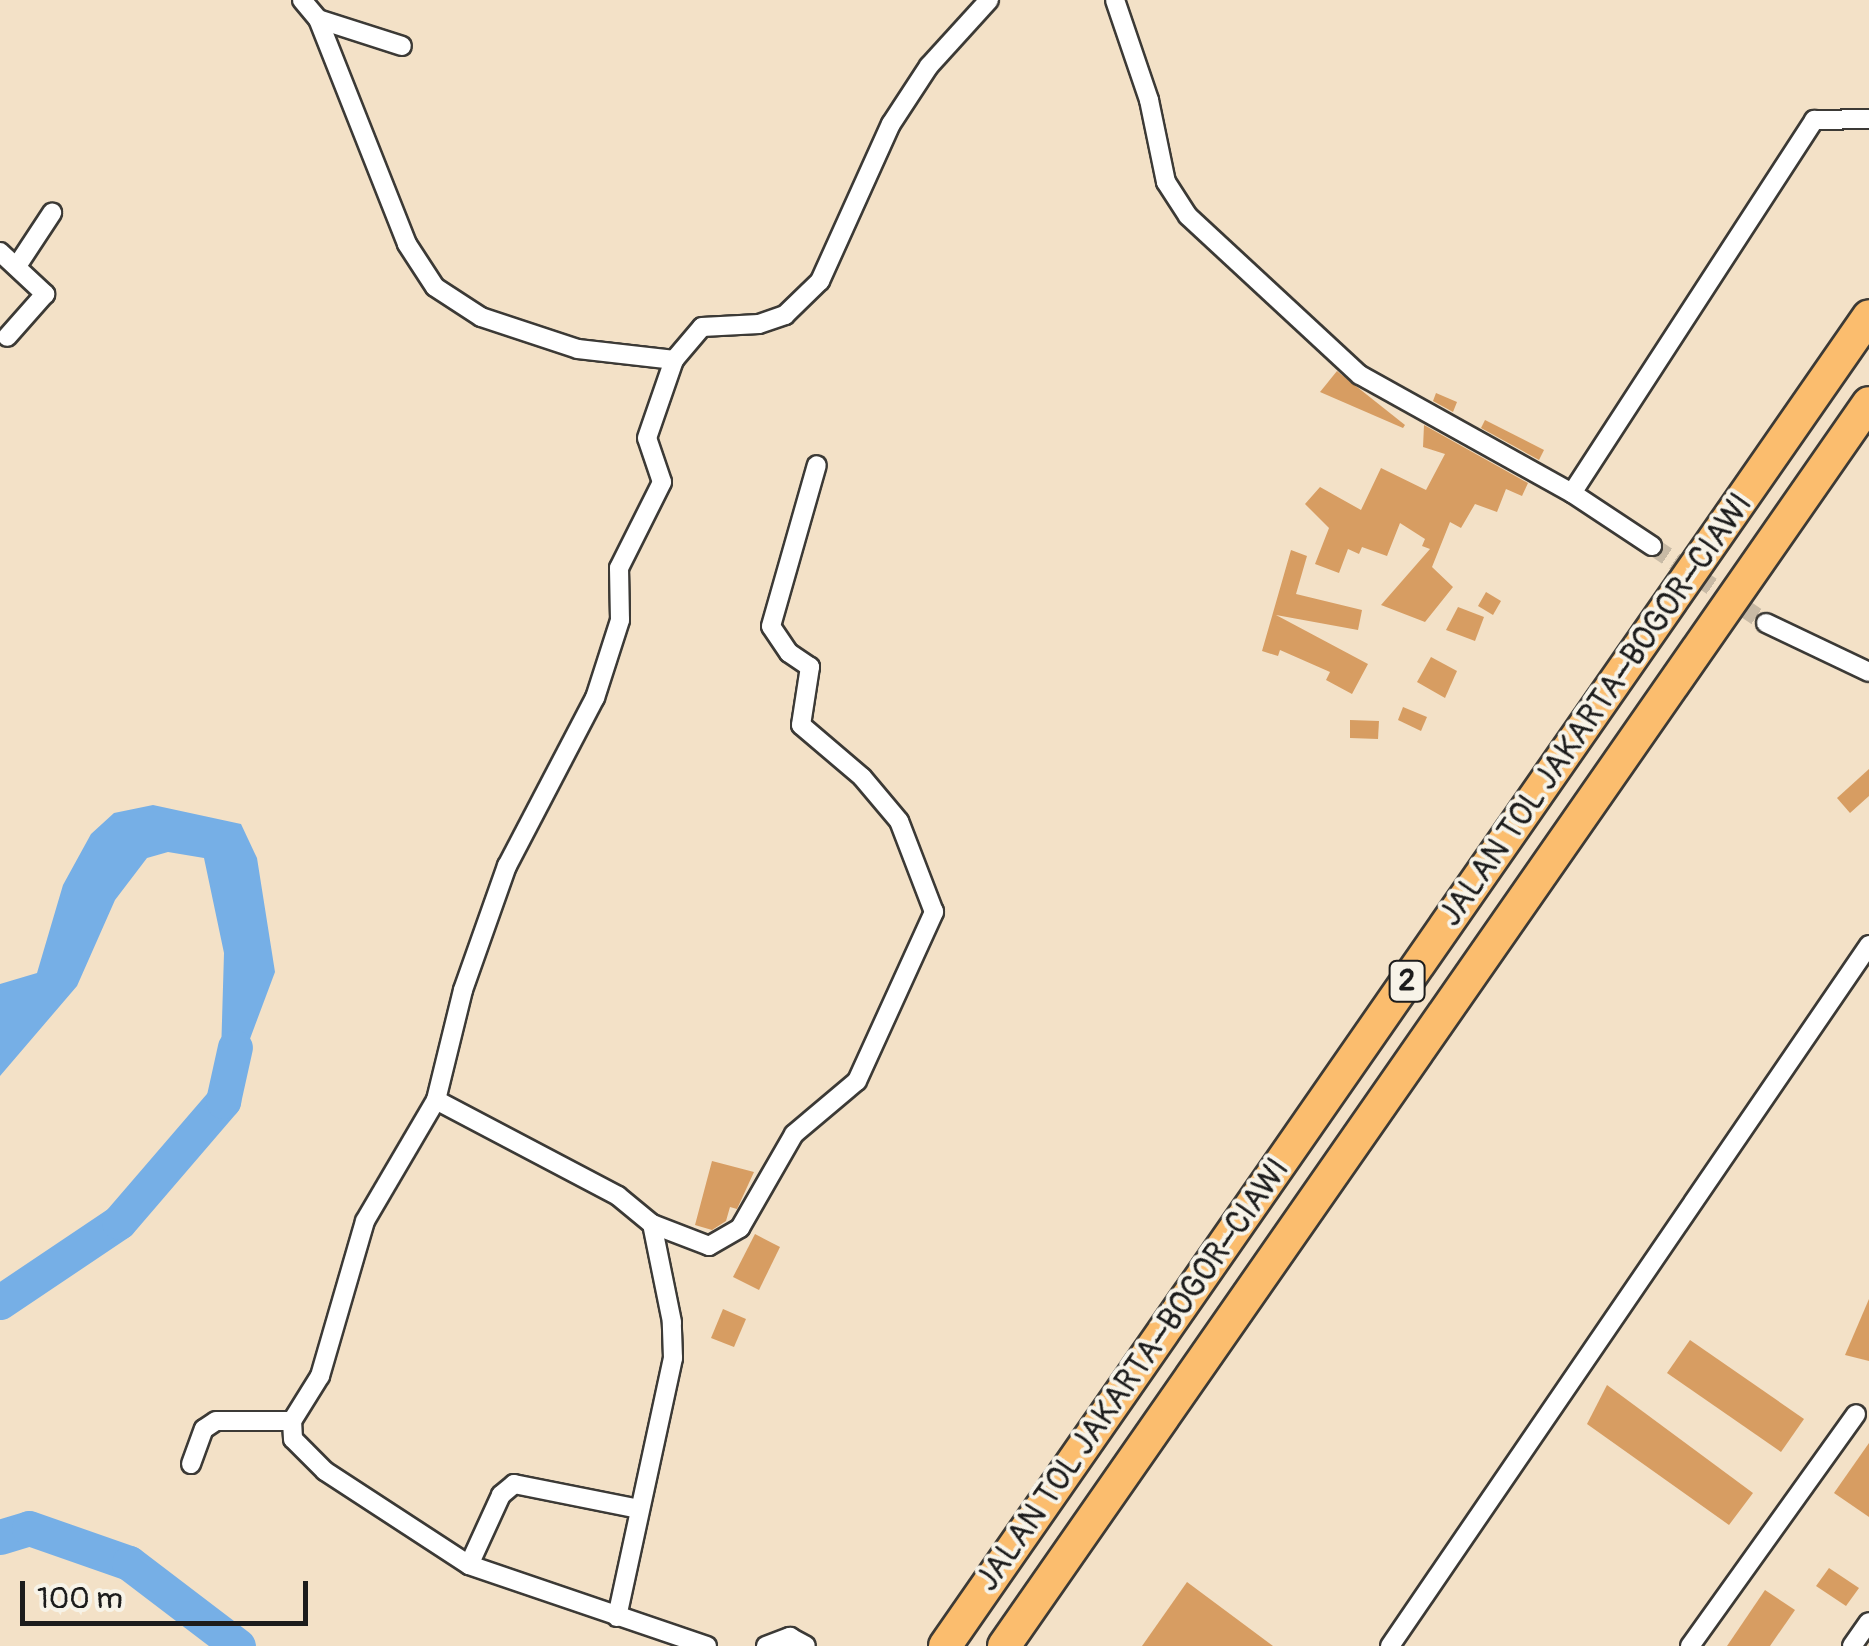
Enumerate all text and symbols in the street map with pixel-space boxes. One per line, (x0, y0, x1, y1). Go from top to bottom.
street label: JALAN TOL JAKARTA–BOGOR–CIAWI (1431, 486, 1761, 934)
road number: 2 (1387, 956, 1427, 1006)
street label: JALAN TOL JAKARTA–BOGOR–CIAWI (968, 1151, 1298, 1599)
scale bar (25, 1561, 312, 1623)
text: 100 m (37, 1580, 123, 1617)

